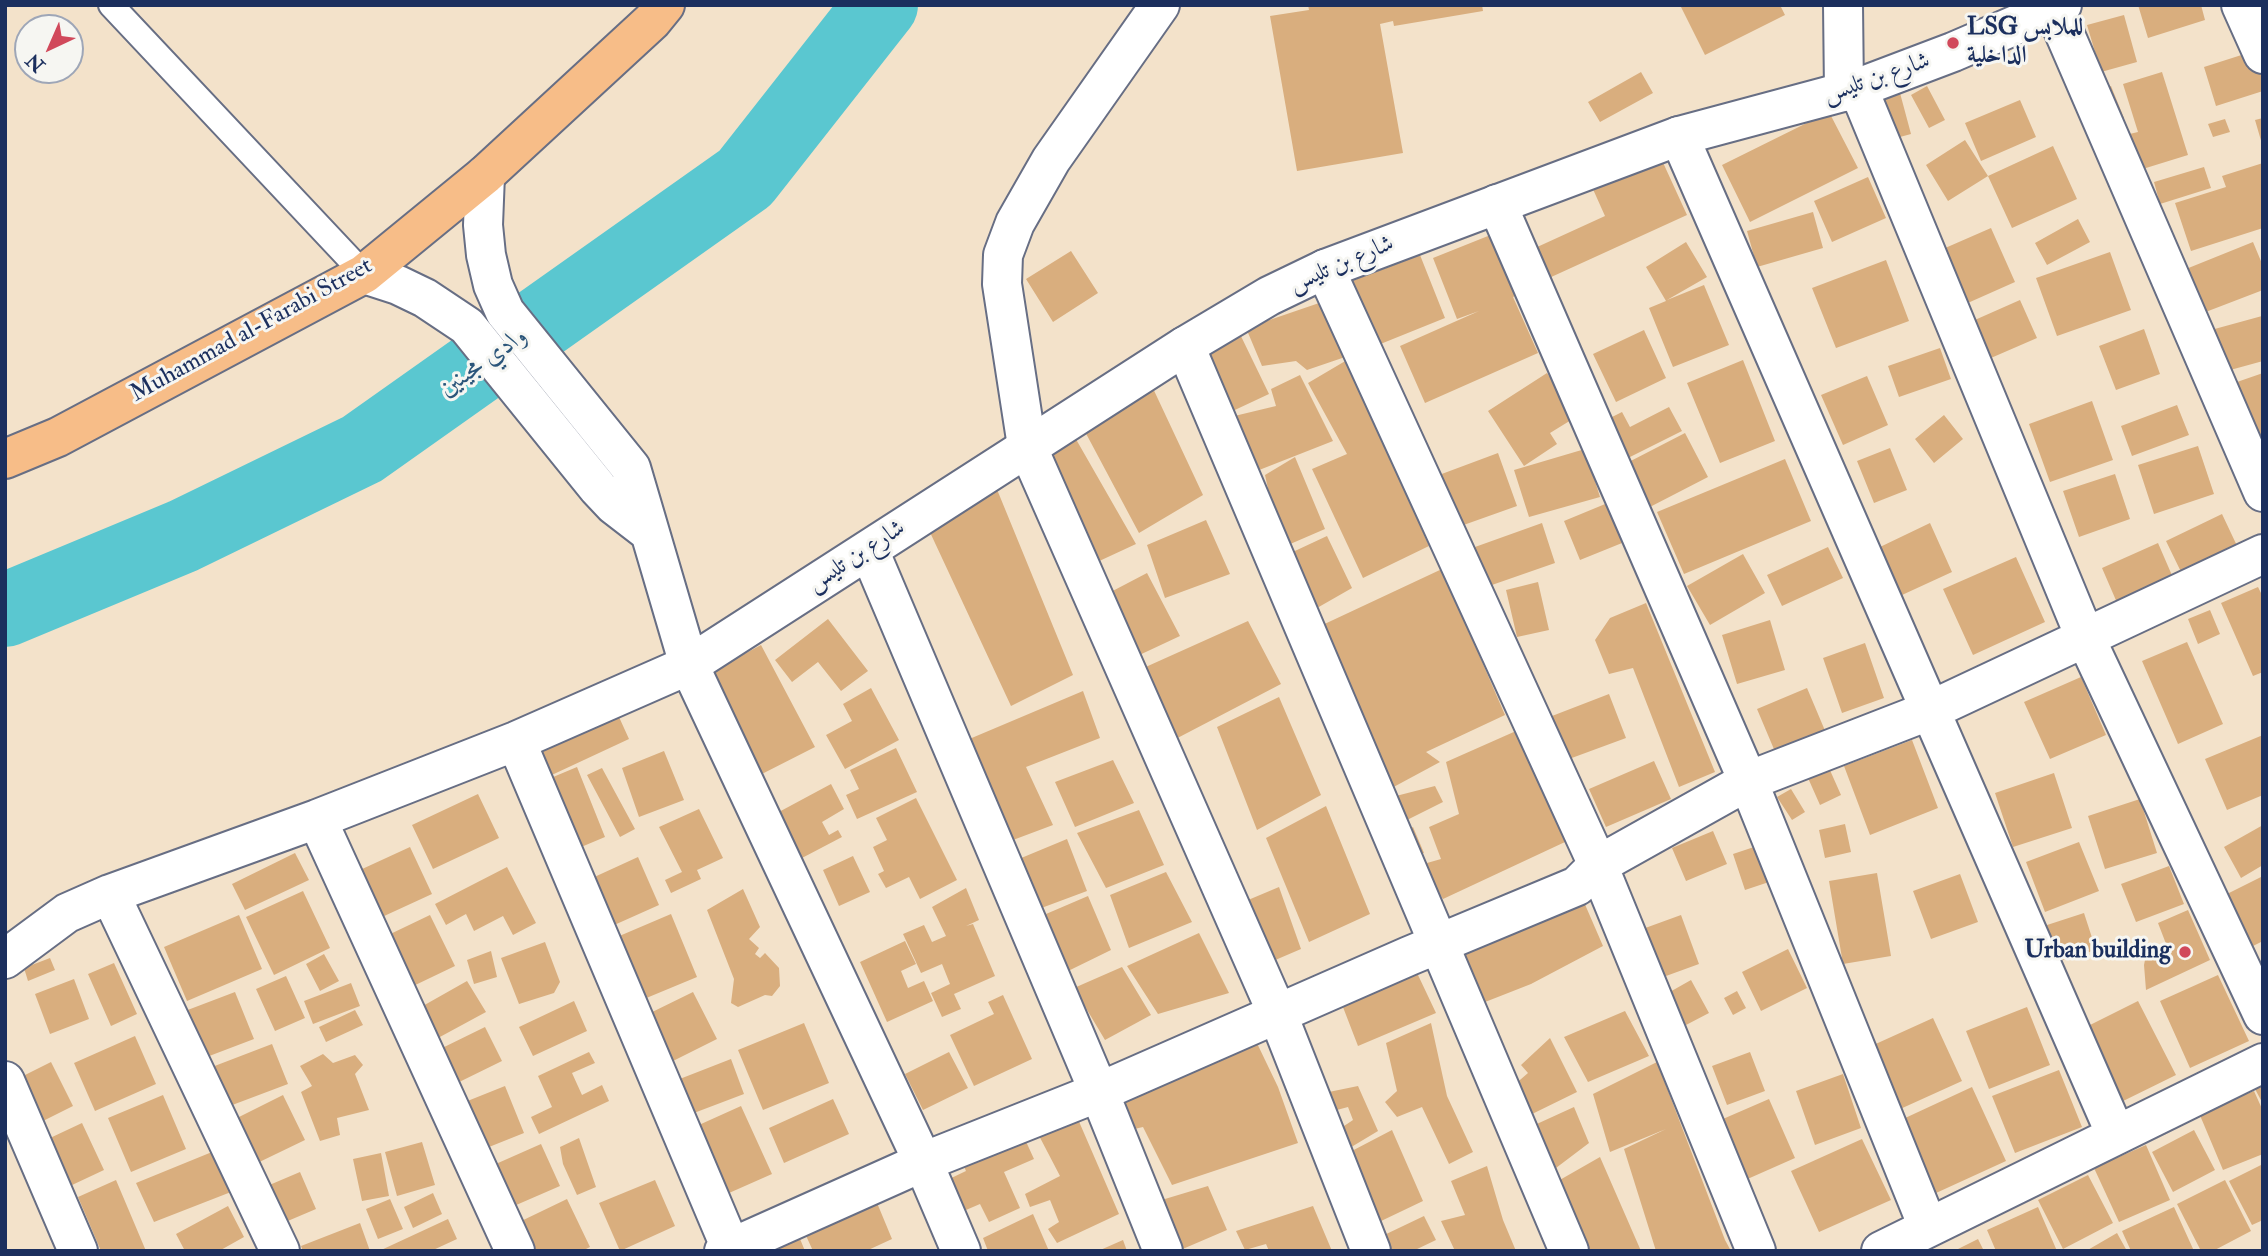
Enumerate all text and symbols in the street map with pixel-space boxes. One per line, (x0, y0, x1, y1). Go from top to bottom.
north arrow (14, 14, 84, 84)
place label: LSG للملابس الداخلية (1967, 15, 2083, 71)
marker: LSG للملابس الداخلية (1945, 35, 1961, 51)
street label: شارع بن تليس (1820, 47, 1934, 111)
text: N (21, 48, 50, 77)
street label: شارع بن تليس (1285, 230, 1399, 300)
street label: Muhammad al-Farabi Street (126, 252, 378, 410)
water label: وادي مجينين (434, 321, 534, 405)
street label: شارع بن تليس (803, 515, 911, 599)
place label: Urban building (2025, 938, 2171, 966)
marker: Urban building (2177, 944, 2193, 960)

